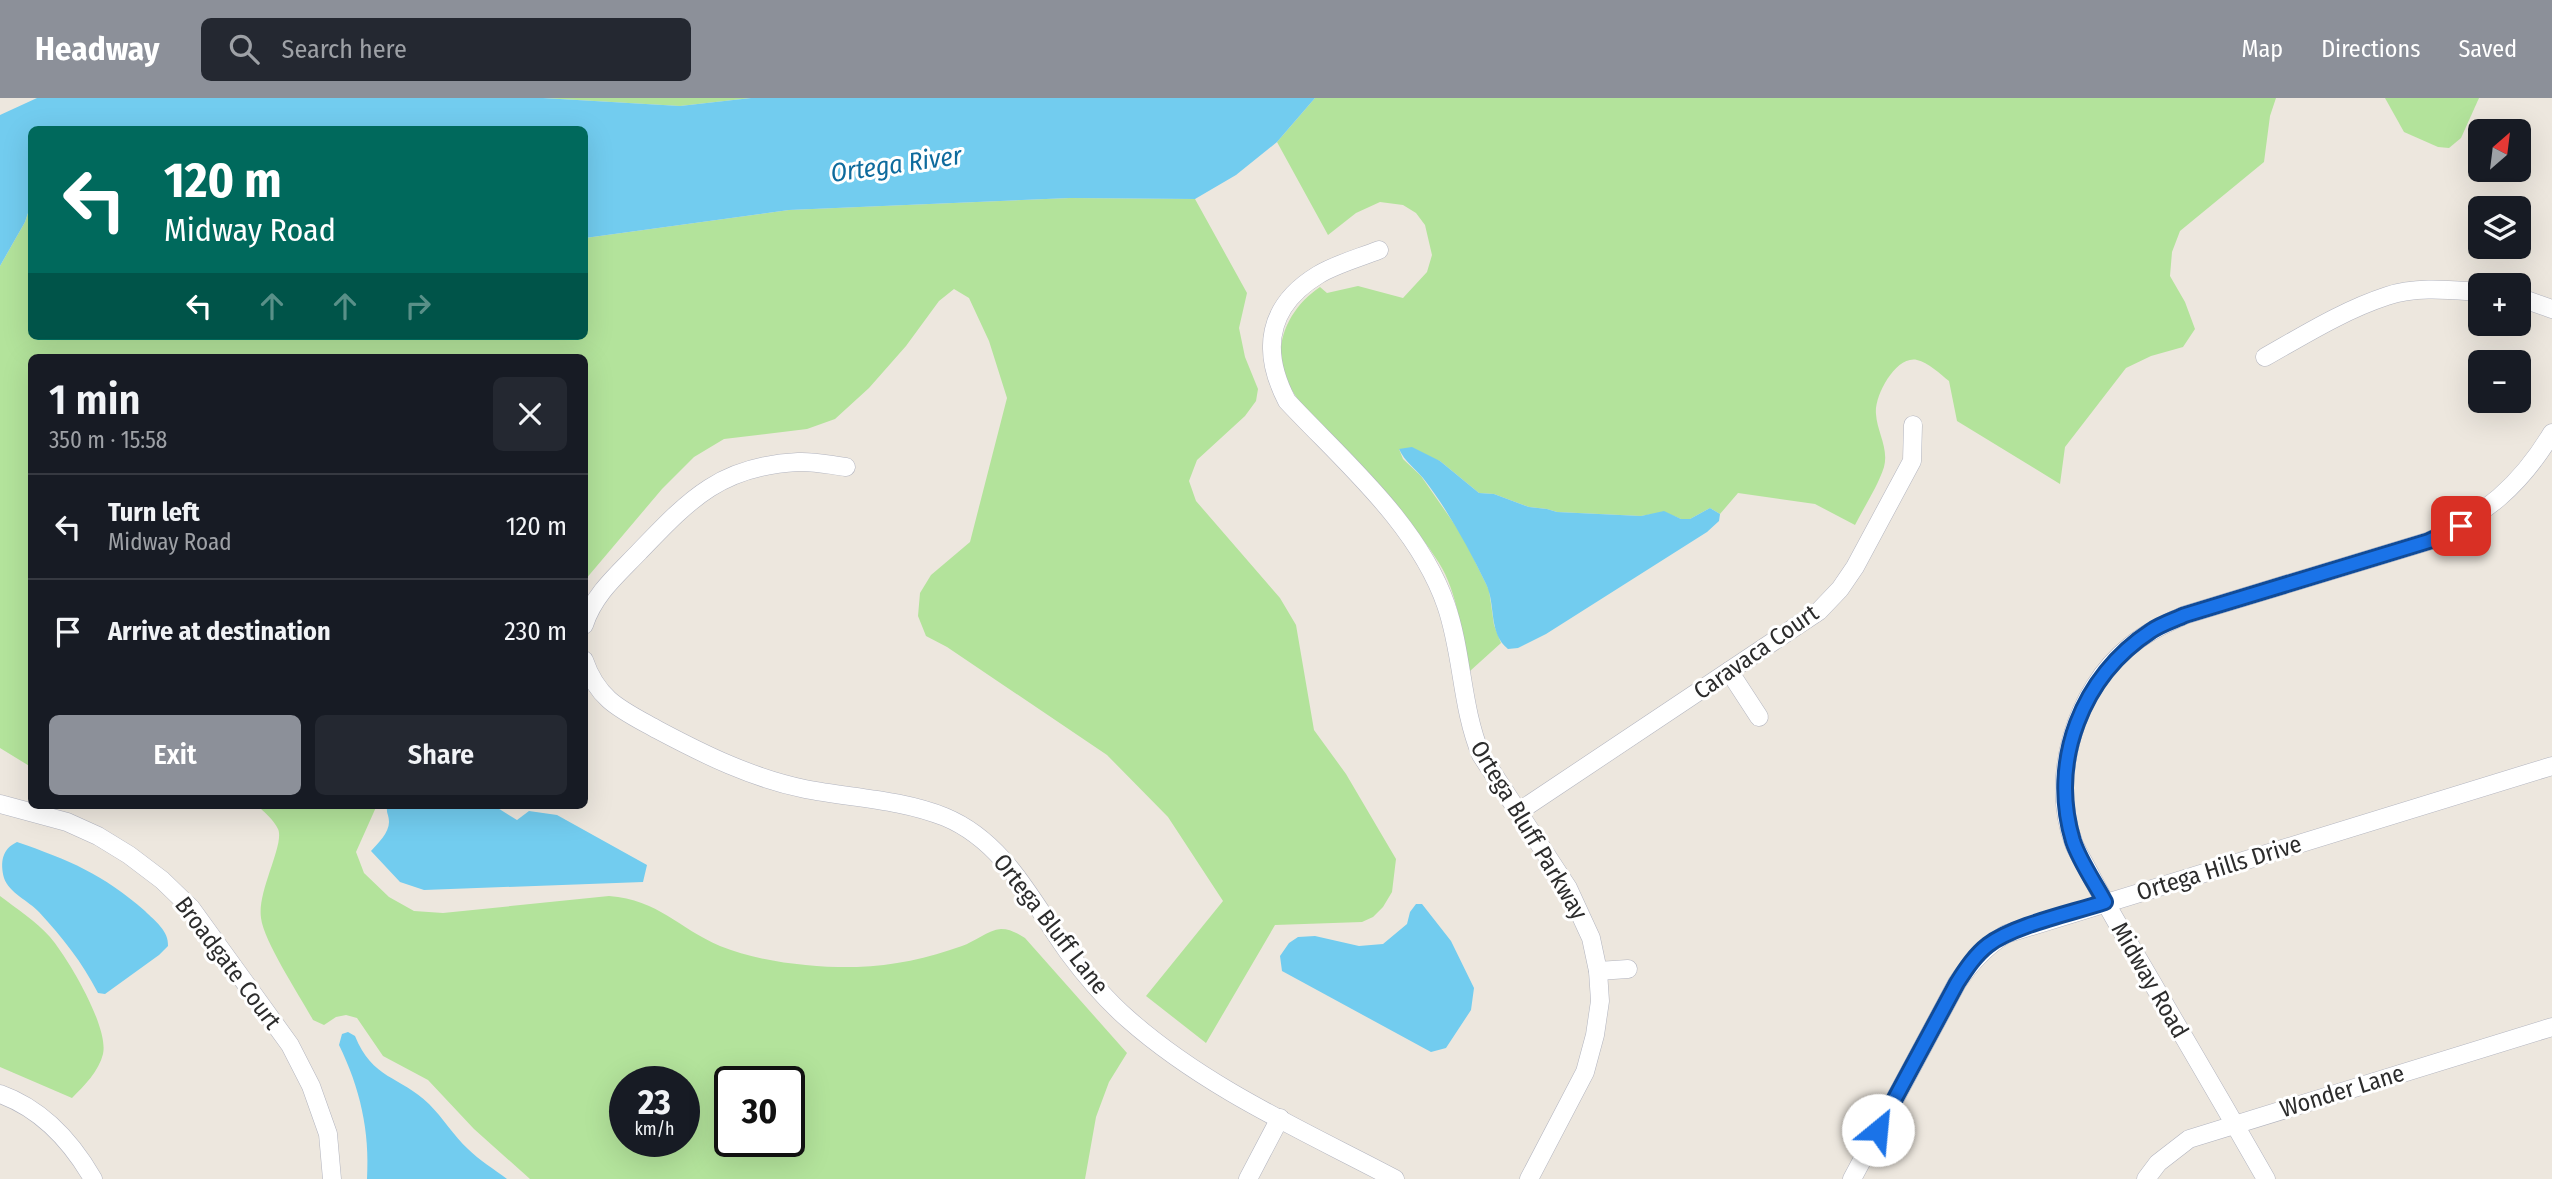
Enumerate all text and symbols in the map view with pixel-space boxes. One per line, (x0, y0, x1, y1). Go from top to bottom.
search box (201, 18, 691, 81)
text: Headway (35, 29, 159, 69)
icon: search (225, 30, 263, 68)
text: Search here (281, 34, 407, 65)
text: Map (2242, 35, 2283, 63)
text: Directions (2321, 35, 2420, 63)
text: Saved (2458, 35, 2517, 63)
north arrow (2468, 119, 2530, 182)
map controls (2468, 119, 2531, 413)
water label: Ortega River (829, 140, 964, 189)
text: 120 m (164, 151, 282, 210)
icon: left (49, 154, 140, 245)
button: layers (2468, 196, 2531, 259)
text: Midway Road (164, 211, 336, 249)
button: + (2468, 273, 2531, 336)
icon: left (180, 287, 218, 325)
icon: ahead (253, 287, 291, 325)
icon: ahead (326, 287, 364, 325)
icon: right (399, 287, 437, 325)
button: − (2468, 350, 2531, 413)
text: 1 min (49, 375, 140, 425)
button: close (493, 377, 567, 451)
text: 350 m · 15:58 (49, 426, 167, 454)
pin (2431, 496, 2491, 556)
text: Turn left (108, 497, 200, 528)
icon: arrive (2442, 507, 2480, 545)
icon: left (49, 508, 87, 546)
text: 120 m (506, 511, 567, 542)
text: Midway Road (108, 528, 232, 556)
street label: Caravaca Court (1688, 599, 1824, 705)
icon: arrive (49, 613, 87, 651)
text: Arrive at destination (108, 616, 331, 647)
text: 230 m (504, 616, 567, 647)
button: Exit (49, 715, 301, 795)
button: Share (315, 715, 567, 795)
street label: Ortega Bluff Parkway (1465, 736, 1594, 925)
street label: Ortega Hills Drive (2133, 830, 2305, 906)
street label: Ortega Bluff Lane (988, 848, 1114, 1000)
street label: Broadgate Court (169, 891, 287, 1035)
street label: Midway Road (2106, 917, 2194, 1043)
street label: Wonder Lane (2276, 1059, 2408, 1123)
speed limit sign: 30 (714, 1066, 805, 1157)
text: 23 (638, 1081, 671, 1123)
position arrow (1841, 1093, 1915, 1167)
text: km/h (634, 1118, 675, 1140)

